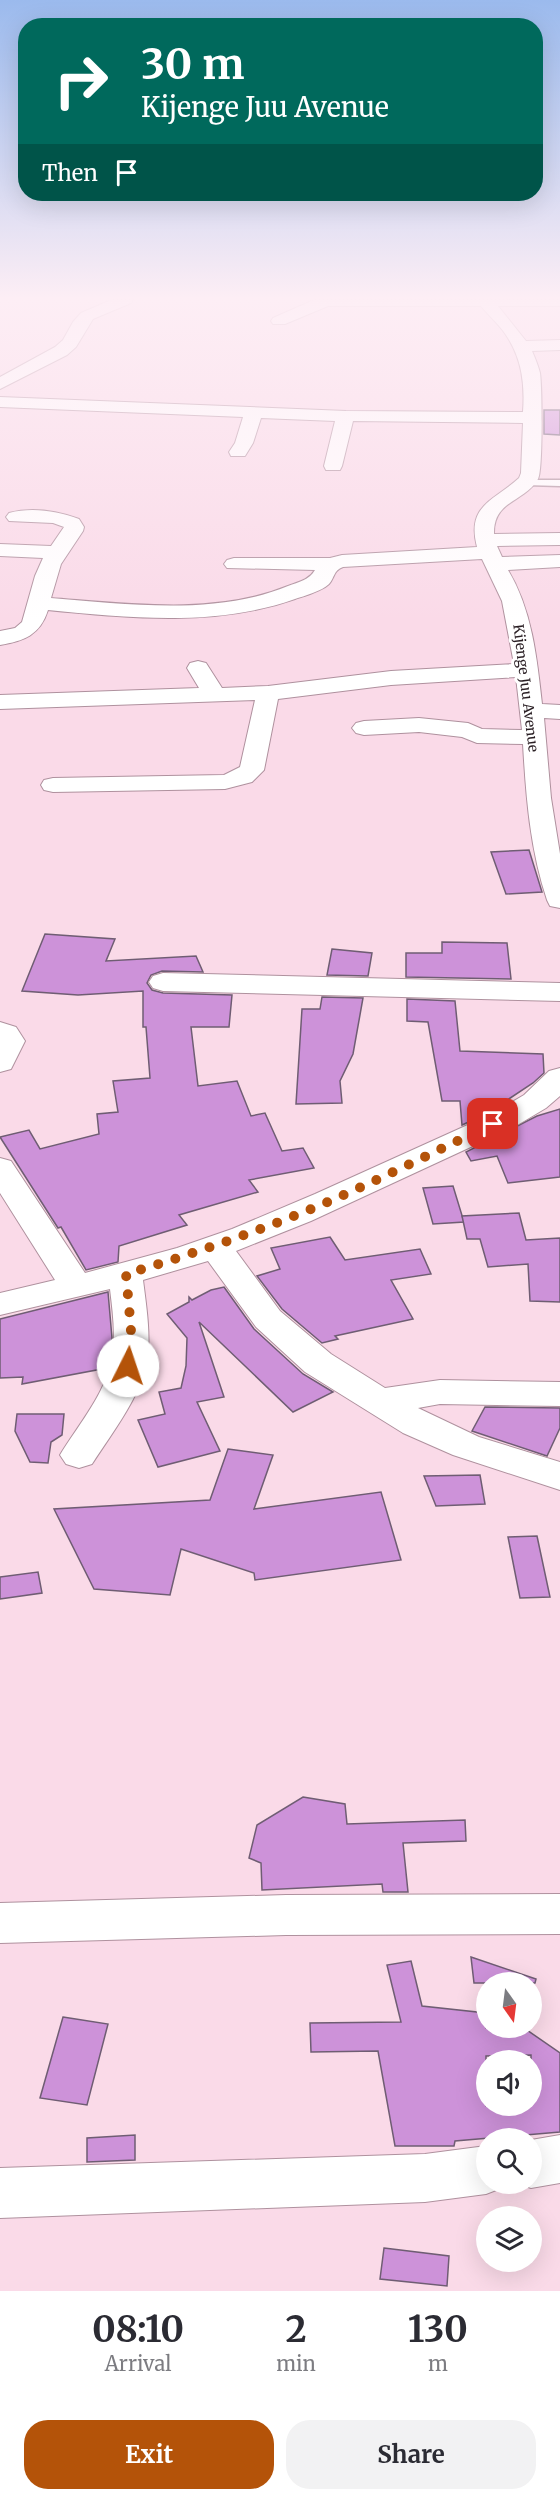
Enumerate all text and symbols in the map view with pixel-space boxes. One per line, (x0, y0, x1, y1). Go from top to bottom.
text: 30 m (141, 38, 245, 90)
icon: right (42, 42, 120, 120)
text: Kijenge Juu Avenue (141, 90, 389, 124)
icon: arrive (110, 156, 143, 189)
text: Then (42, 159, 98, 187)
street label: Kijenge Juu Avenue (509, 623, 543, 753)
pin (467, 1098, 518, 1149)
icon: arrive (476, 1107, 509, 1140)
position arrow (96, 1334, 160, 1398)
north arrow (476, 1972, 542, 2038)
map controls (476, 1972, 542, 2272)
button: sound (476, 2050, 542, 2116)
button: search (476, 2128, 542, 2194)
button: layers (476, 2206, 542, 2272)
text: 08:10 (92, 2307, 184, 2352)
text: 2 (285, 2307, 307, 2352)
text: 130 (408, 2307, 468, 2352)
text: Arrival (105, 2351, 171, 2376)
text: min (276, 2351, 316, 2376)
text: m (428, 2351, 448, 2376)
button: Exit (24, 2420, 274, 2489)
button: Share (286, 2420, 536, 2489)

